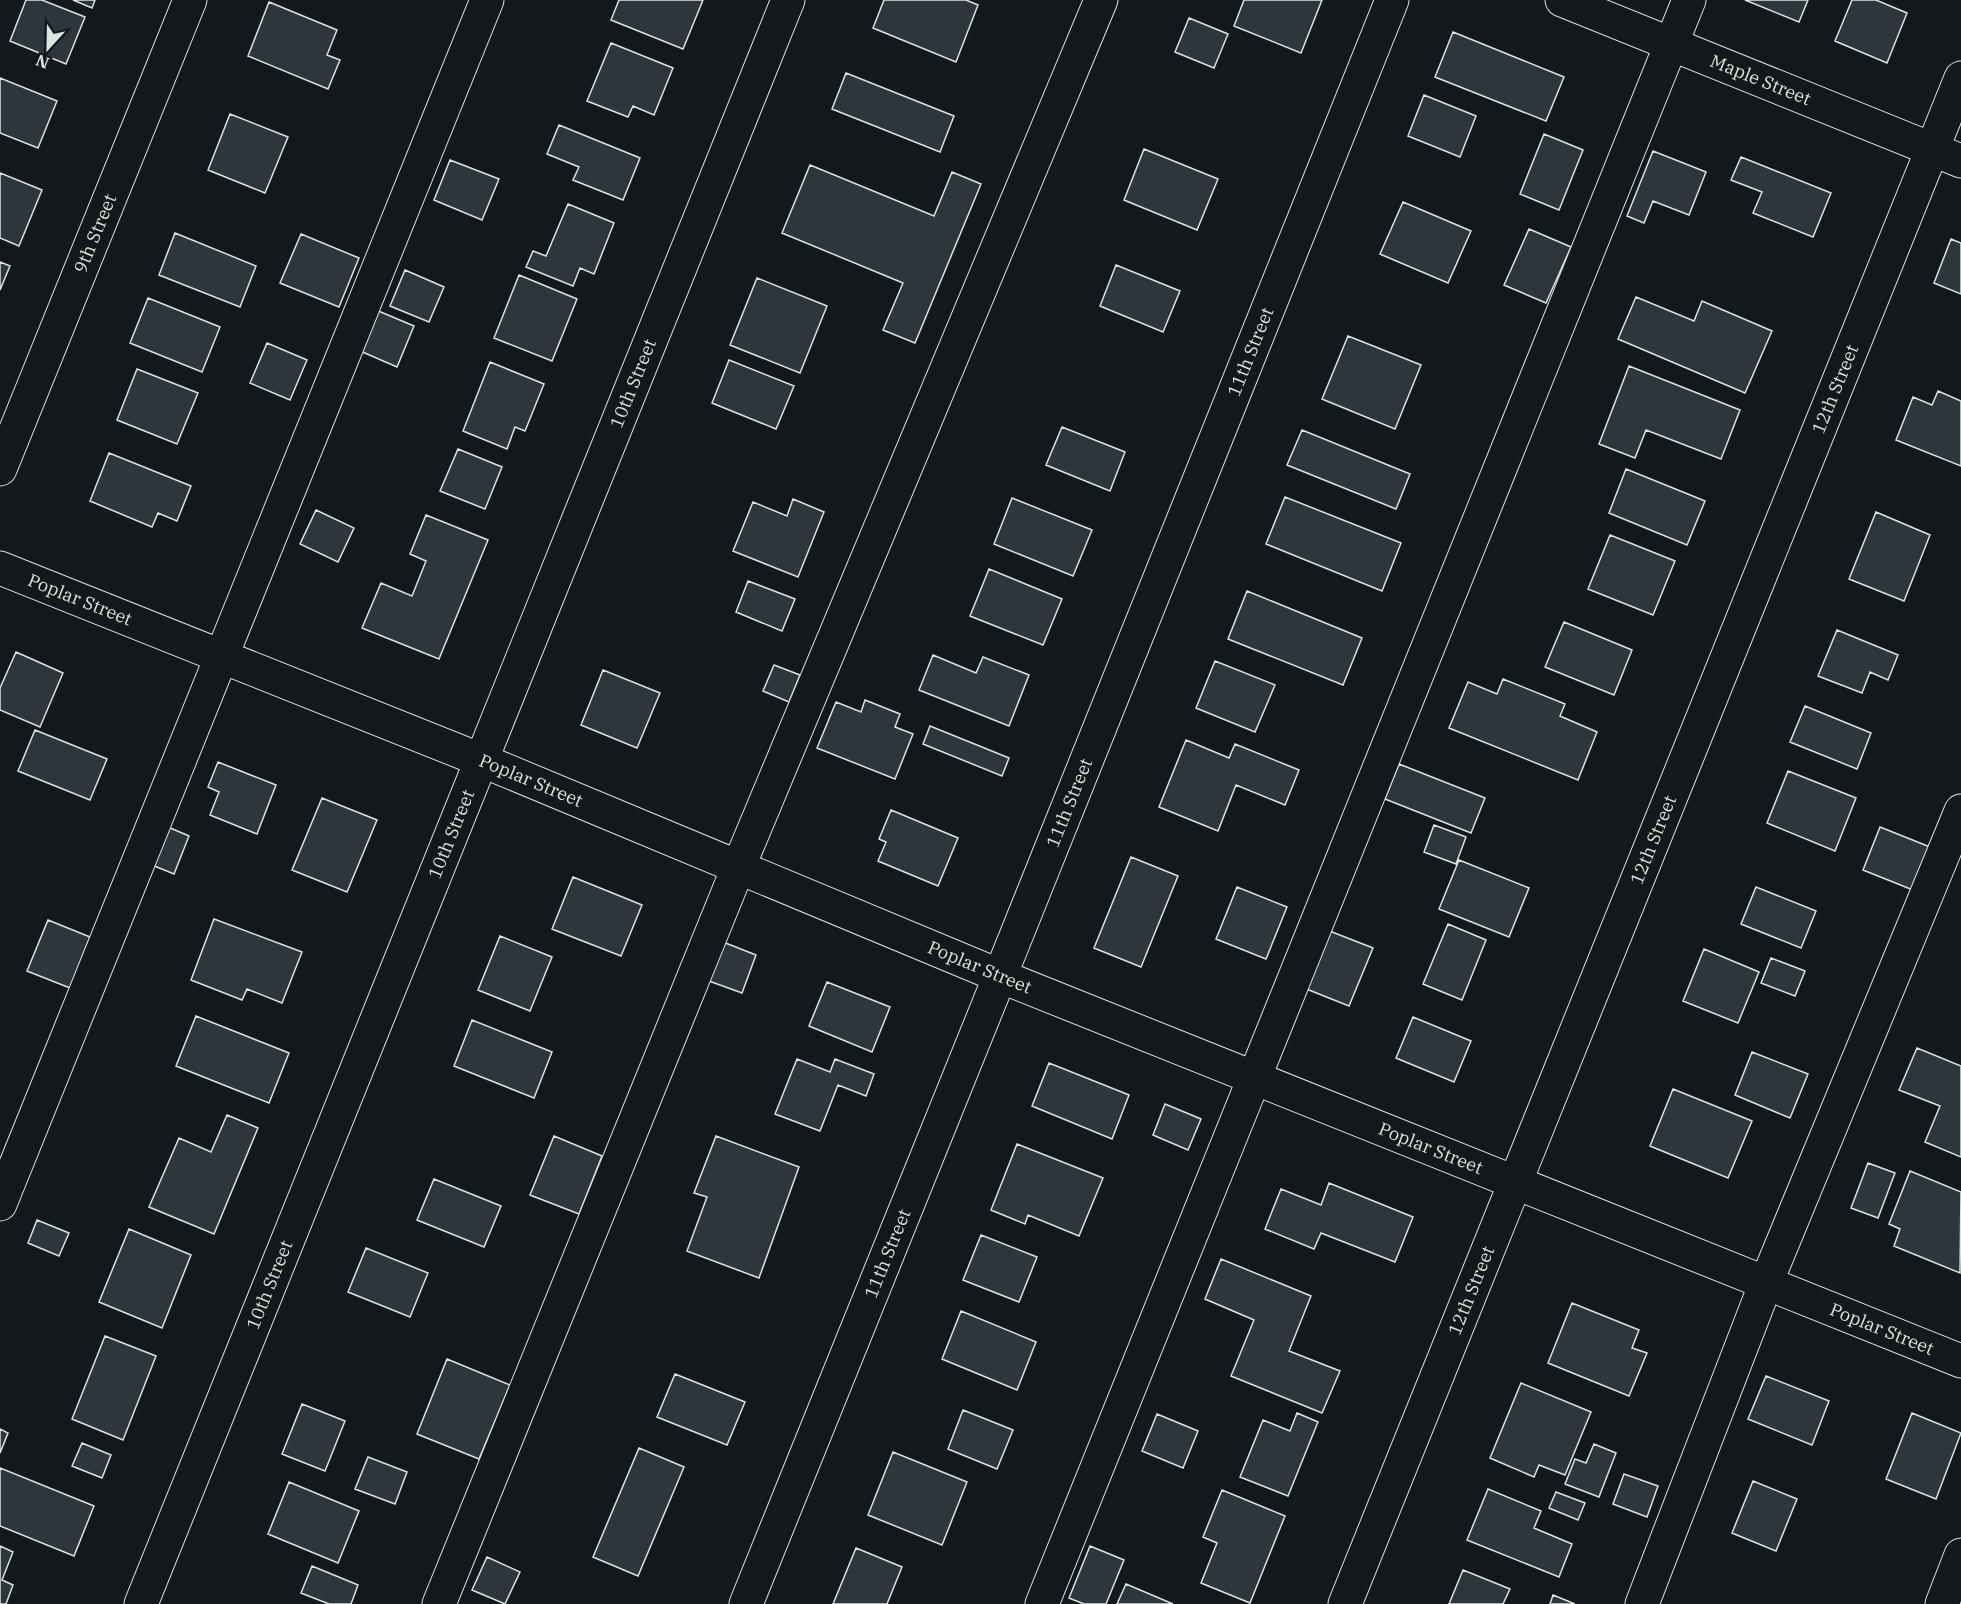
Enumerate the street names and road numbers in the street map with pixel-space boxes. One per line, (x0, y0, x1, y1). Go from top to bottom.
street label: Maple Street (1707, 49, 1814, 110)
street label: 9th Street (69, 191, 121, 276)
street label: 11th Street (1222, 304, 1278, 400)
street label: 10th Street (605, 335, 661, 431)
street label: 12th Street (1807, 341, 1863, 437)
street label: Poplar Street (25, 568, 135, 631)
street label: Poplar Street (476, 749, 586, 812)
street label: 11th Street (1041, 755, 1097, 851)
street label: 10th Street (423, 786, 479, 882)
street label: 12th Street (1625, 792, 1681, 888)
street label: Poplar Street (925, 935, 1035, 998)
street label: Poplar Street (1375, 1117, 1486, 1179)
street label: 11th Street (859, 1205, 916, 1301)
street label: 10th Street (241, 1237, 297, 1333)
street label: 12th Street (1443, 1242, 1499, 1338)
street label: Poplar Street (1827, 1298, 1937, 1360)

